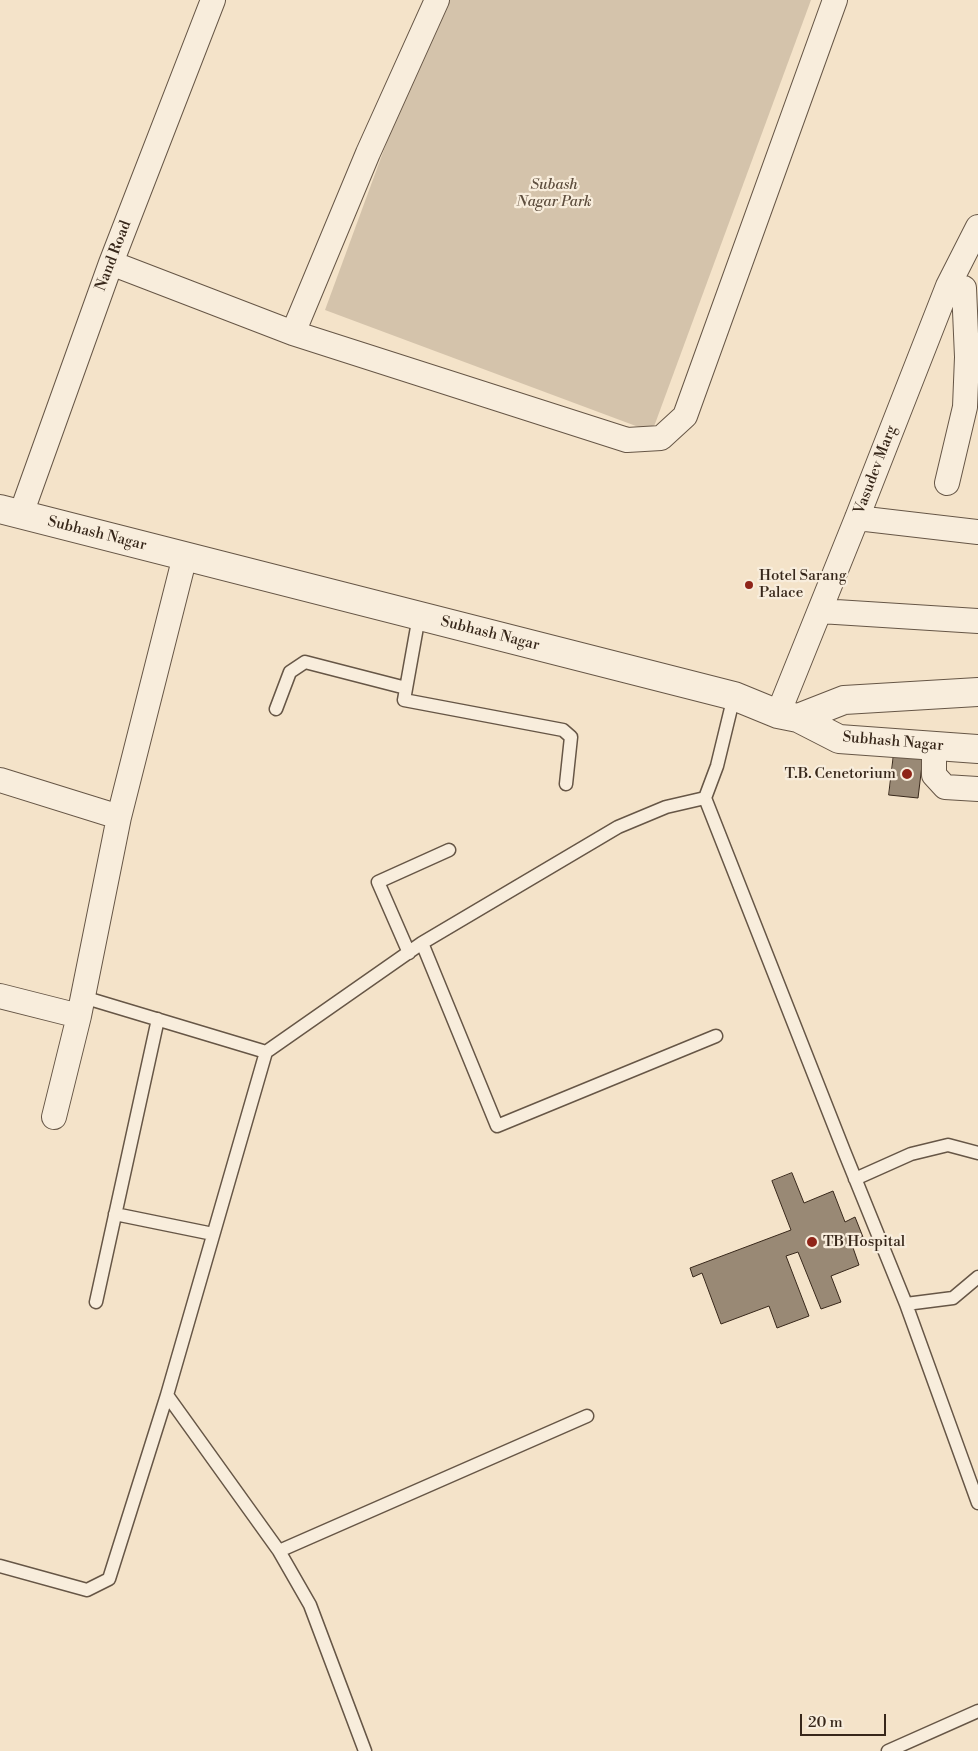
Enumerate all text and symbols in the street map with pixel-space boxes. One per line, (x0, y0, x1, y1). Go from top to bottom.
park label: Subash Nagar Park (516, 176, 592, 211)
street label: Nand Road (92, 218, 136, 294)
street label: Vasudev Marg (851, 423, 901, 517)
street label: Subhash Nagar (46, 513, 148, 555)
place label: Hotel Sarang Palace (759, 567, 847, 602)
marker: Hotel Sarang Palace (743, 579, 755, 591)
street label: Subhash Nagar (439, 613, 541, 655)
street label: Subhash Nagar (842, 729, 944, 755)
place label: T.B. Cenetorium (784, 765, 896, 783)
marker: T.B. Cenetorium (900, 767, 914, 781)
place label: TB Hospital (823, 1233, 905, 1251)
marker: TB Hospital (805, 1235, 819, 1249)
scale bar (803, 1704, 889, 1736)
text: 20 m (808, 1713, 843, 1732)

